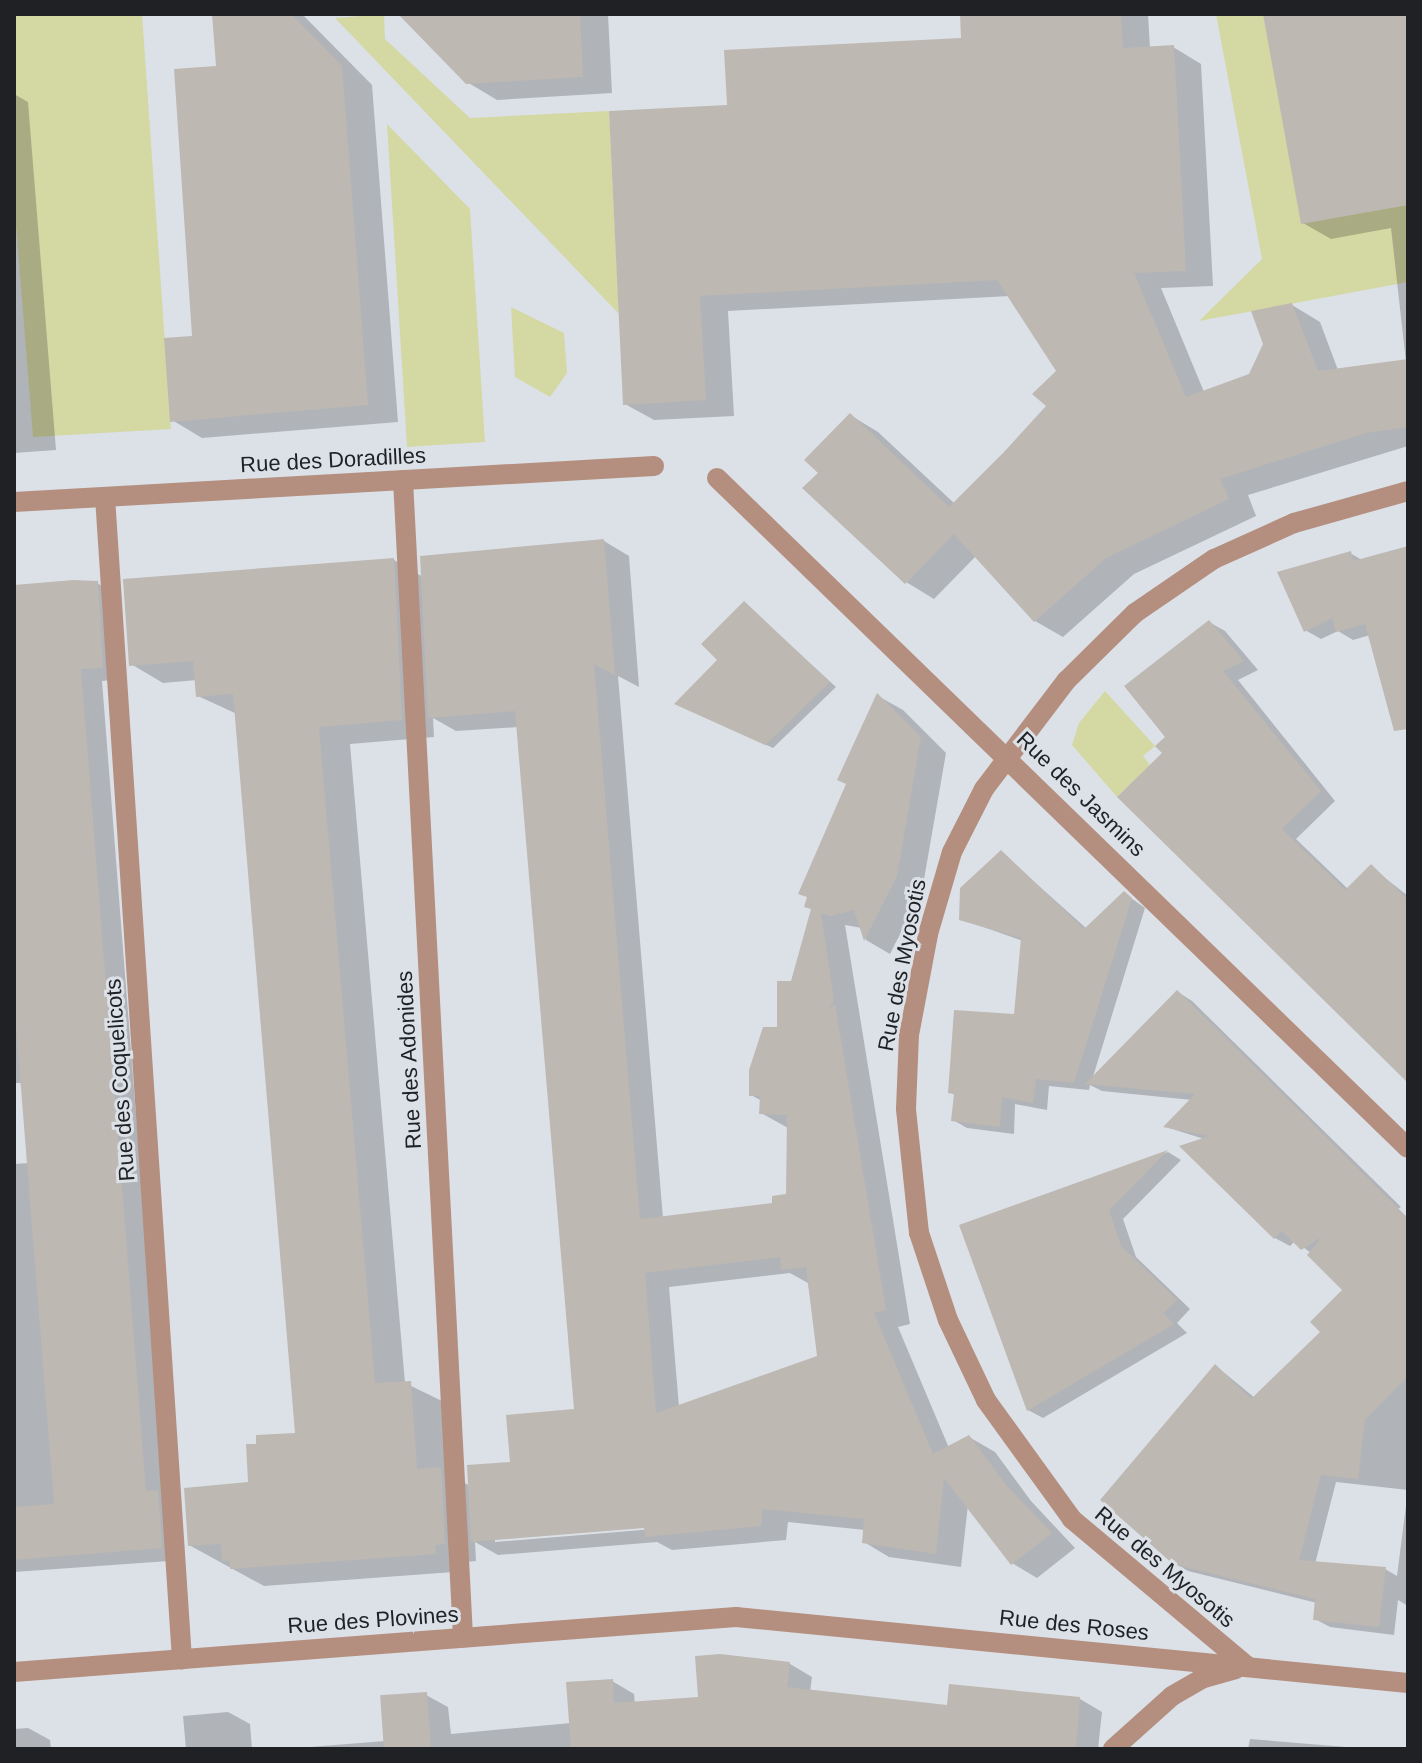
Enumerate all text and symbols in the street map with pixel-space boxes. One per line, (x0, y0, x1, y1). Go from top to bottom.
street label: Rue des Doradilles (240, 442, 426, 478)
street label: Rue des Jasmins (1011, 726, 1151, 862)
street label: Rue des Myosotis (872, 877, 932, 1053)
street label: Rue des Adonides (391, 970, 427, 1150)
street label: Rue des Coquelicots (100, 978, 140, 1182)
street label: Rue des Myosotis (1090, 1501, 1240, 1633)
street label: Rue des Plovines (287, 1601, 459, 1639)
street label: Rue des Roses (998, 1604, 1150, 1646)

